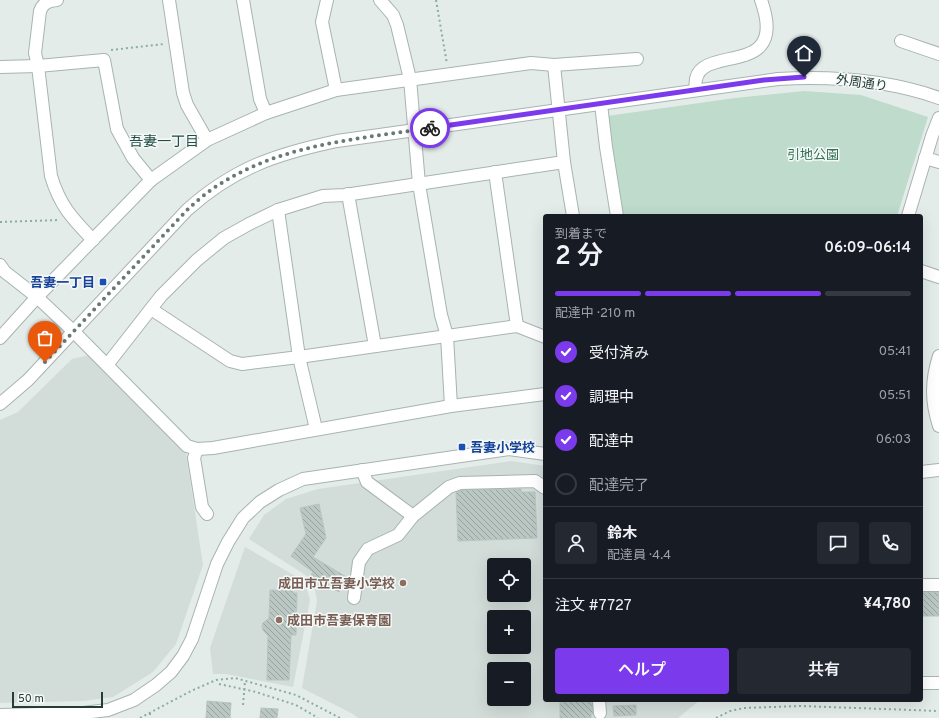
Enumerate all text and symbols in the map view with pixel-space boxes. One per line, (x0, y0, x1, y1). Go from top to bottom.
pin (787, 36, 821, 77)
icon: home (793, 42, 815, 64)
street label: 外周通り (835, 71, 889, 96)
courier (410, 108, 450, 148)
icon: bike (419, 117, 441, 139)
district label: 吾妻一丁目 (129, 134, 199, 151)
park label: 引地公園 (787, 148, 839, 164)
text: 到着まで (555, 227, 607, 243)
text: 06:09–06:14 (824, 239, 911, 258)
text: 2 分 (555, 241, 603, 274)
place label: 吾妻一丁目 (30, 276, 95, 292)
marker: 吾妻一丁目 (98, 277, 108, 287)
text: 配達中 · 210 m (555, 306, 635, 322)
pin (28, 321, 62, 362)
icon: bag (34, 327, 56, 349)
icon: check (555, 341, 577, 363)
text: 05:41 (879, 344, 911, 360)
text: 受付済み (589, 345, 649, 364)
icon: check (555, 385, 577, 407)
text: 05:51 (879, 388, 911, 404)
text: 調理中 (589, 389, 634, 408)
icon: check (555, 429, 577, 451)
text: 06:03 (876, 432, 911, 448)
text: 配達中 (589, 433, 634, 452)
place label: 吾妻小学校 (470, 440, 535, 457)
marker: 吾妻小学校 (457, 442, 467, 452)
text: 配達完了 (589, 477, 649, 496)
button: person (555, 522, 597, 564)
button: chat (817, 522, 859, 564)
button: phone (869, 522, 911, 564)
text: 鈴木 (607, 525, 637, 544)
text: 配達員 · 4.4 (607, 548, 671, 564)
map controls (487, 558, 531, 706)
button: locate (487, 558, 531, 602)
place label: 成田市立吾妻小学校 (278, 576, 395, 593)
marker: 成田市立吾妻小学校 (398, 578, 408, 588)
text: ¥4,780 (863, 595, 911, 614)
text: 注文 #7727 (555, 597, 632, 616)
button: + (487, 610, 531, 654)
place label: 成田市吾妻保育園 (287, 613, 391, 630)
marker: 成田市吾妻保育園 (274, 615, 284, 625)
button: ヘルプ (555, 648, 729, 694)
button: 共有 (737, 648, 911, 694)
button: − (487, 662, 531, 706)
scale bar (12, 690, 103, 709)
text: 50 m (18, 692, 44, 706)

